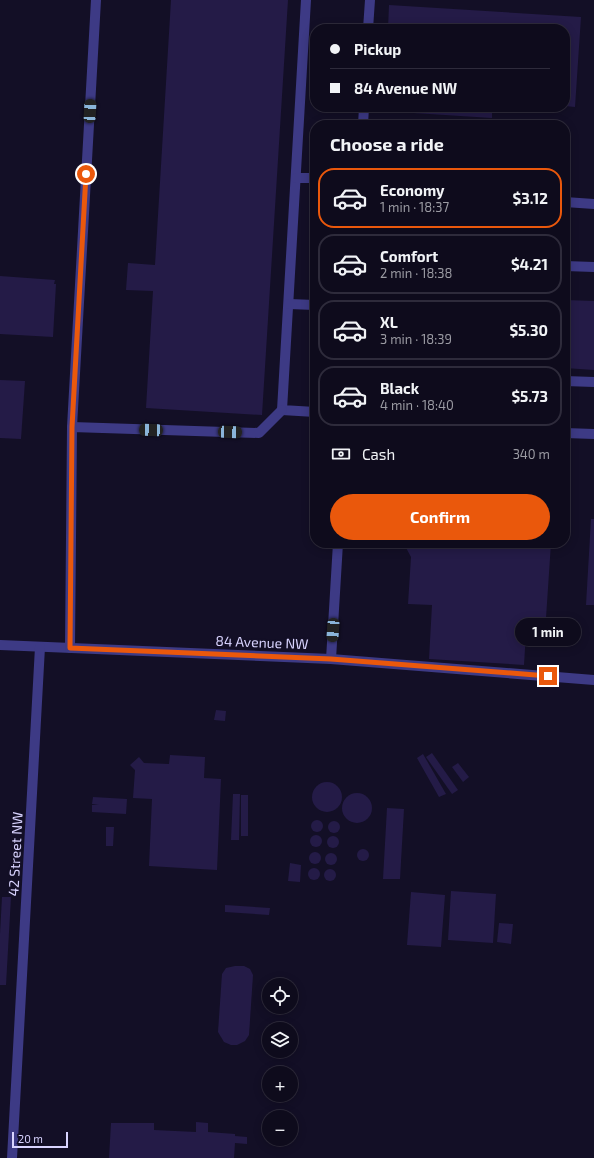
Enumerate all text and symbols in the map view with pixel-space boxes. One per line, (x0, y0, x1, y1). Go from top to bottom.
text: Pickup (354, 40, 401, 58)
text: 84 Avenue NW (354, 79, 457, 97)
car (83, 99, 97, 123)
text: Choose a ride (330, 133, 444, 155)
route start (77, 165, 95, 183)
icon: car (332, 180, 368, 216)
text: Economy (380, 181, 445, 199)
text: $3.12 (513, 189, 548, 207)
text: 1 min · 18:37 (380, 199, 449, 215)
icon: car (332, 246, 368, 282)
text: Comfort (380, 247, 438, 265)
text: $4.21 (511, 255, 548, 273)
text: 2 min · 18:38 (380, 265, 453, 281)
icon: car (332, 312, 368, 348)
text: XL (380, 313, 398, 331)
text: $5.30 (509, 321, 548, 339)
text: 3 min · 18:39 (380, 331, 452, 347)
icon: car (332, 378, 368, 414)
text: Black (380, 379, 419, 397)
text: $5.73 (511, 387, 548, 405)
text: 4 min · 18:40 (380, 397, 454, 413)
car (139, 424, 163, 436)
car (218, 426, 242, 438)
icon: cash (330, 443, 352, 465)
text: Cash (362, 445, 395, 463)
text: 340 m (513, 446, 550, 462)
button: Confirm (330, 494, 550, 540)
car (326, 618, 340, 642)
callout: 1 min (515, 618, 581, 646)
text: 1 min (532, 624, 564, 640)
street label: 84 Avenue NW (215, 632, 309, 652)
route end (539, 667, 557, 685)
street label: 42 Street NW (4, 811, 26, 897)
map controls (262, 978, 298, 1146)
button: locate (262, 978, 298, 1014)
button: layers (262, 1022, 298, 1058)
button: + (262, 1066, 298, 1102)
button: − (262, 1110, 298, 1146)
scale bar (12, 1130, 68, 1149)
text: 20 m (18, 1132, 43, 1145)

